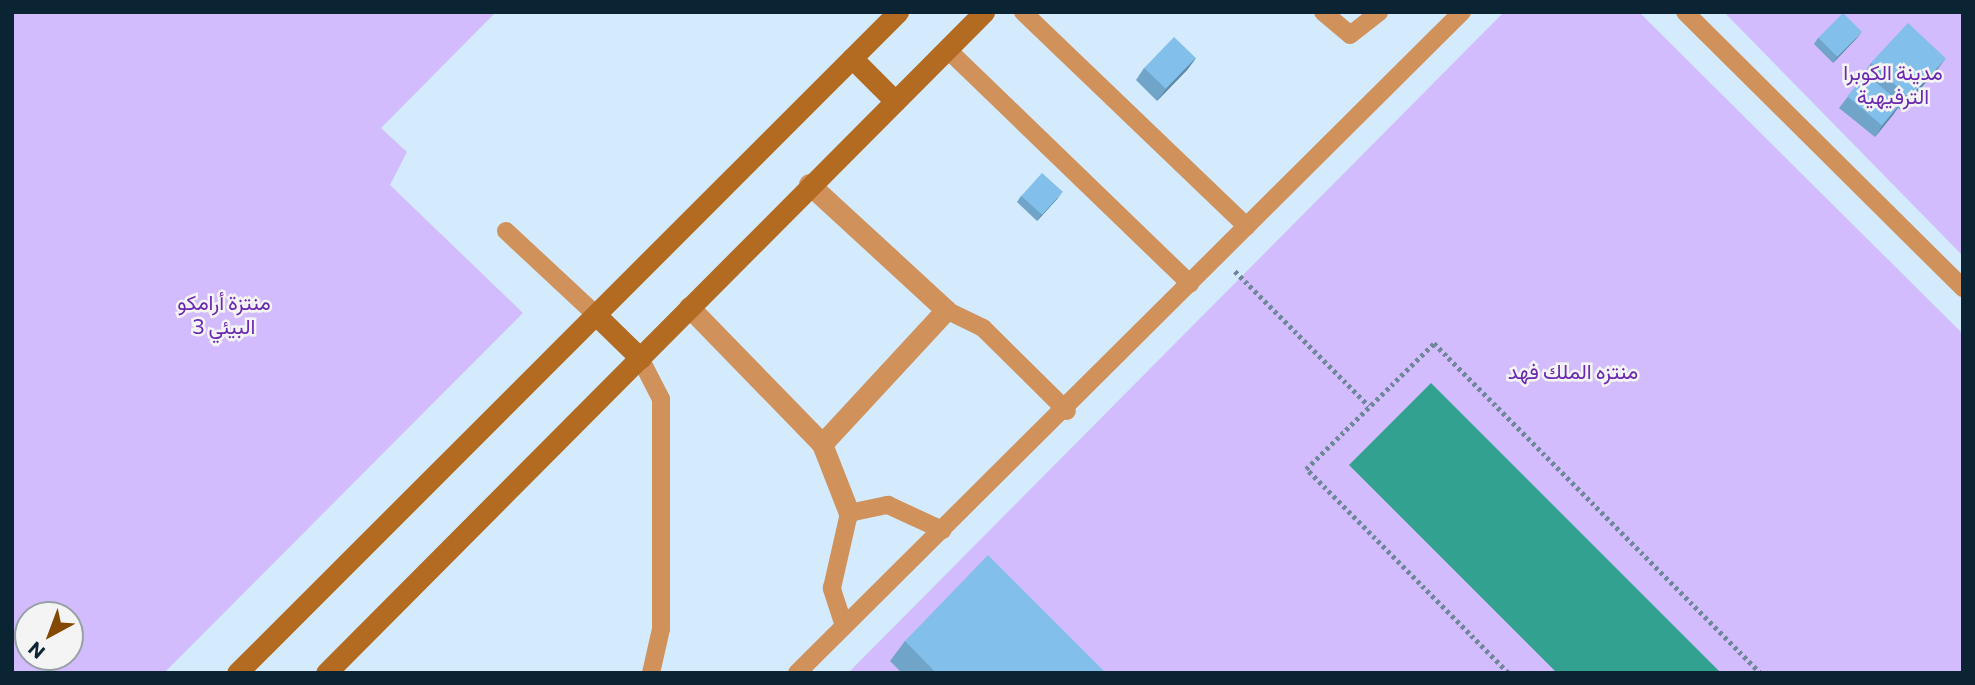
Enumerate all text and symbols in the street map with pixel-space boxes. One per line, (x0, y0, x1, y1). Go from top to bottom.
park label: مدينة الكوبرا الترفيهية (1843, 59, 1943, 109)
park label: منتزة أرامكو البيئي 3 (177, 289, 271, 339)
park label: منتزه الملك فهد (1508, 358, 1638, 384)
north arrow (14, 601, 84, 671)
text: N (23, 637, 49, 664)

